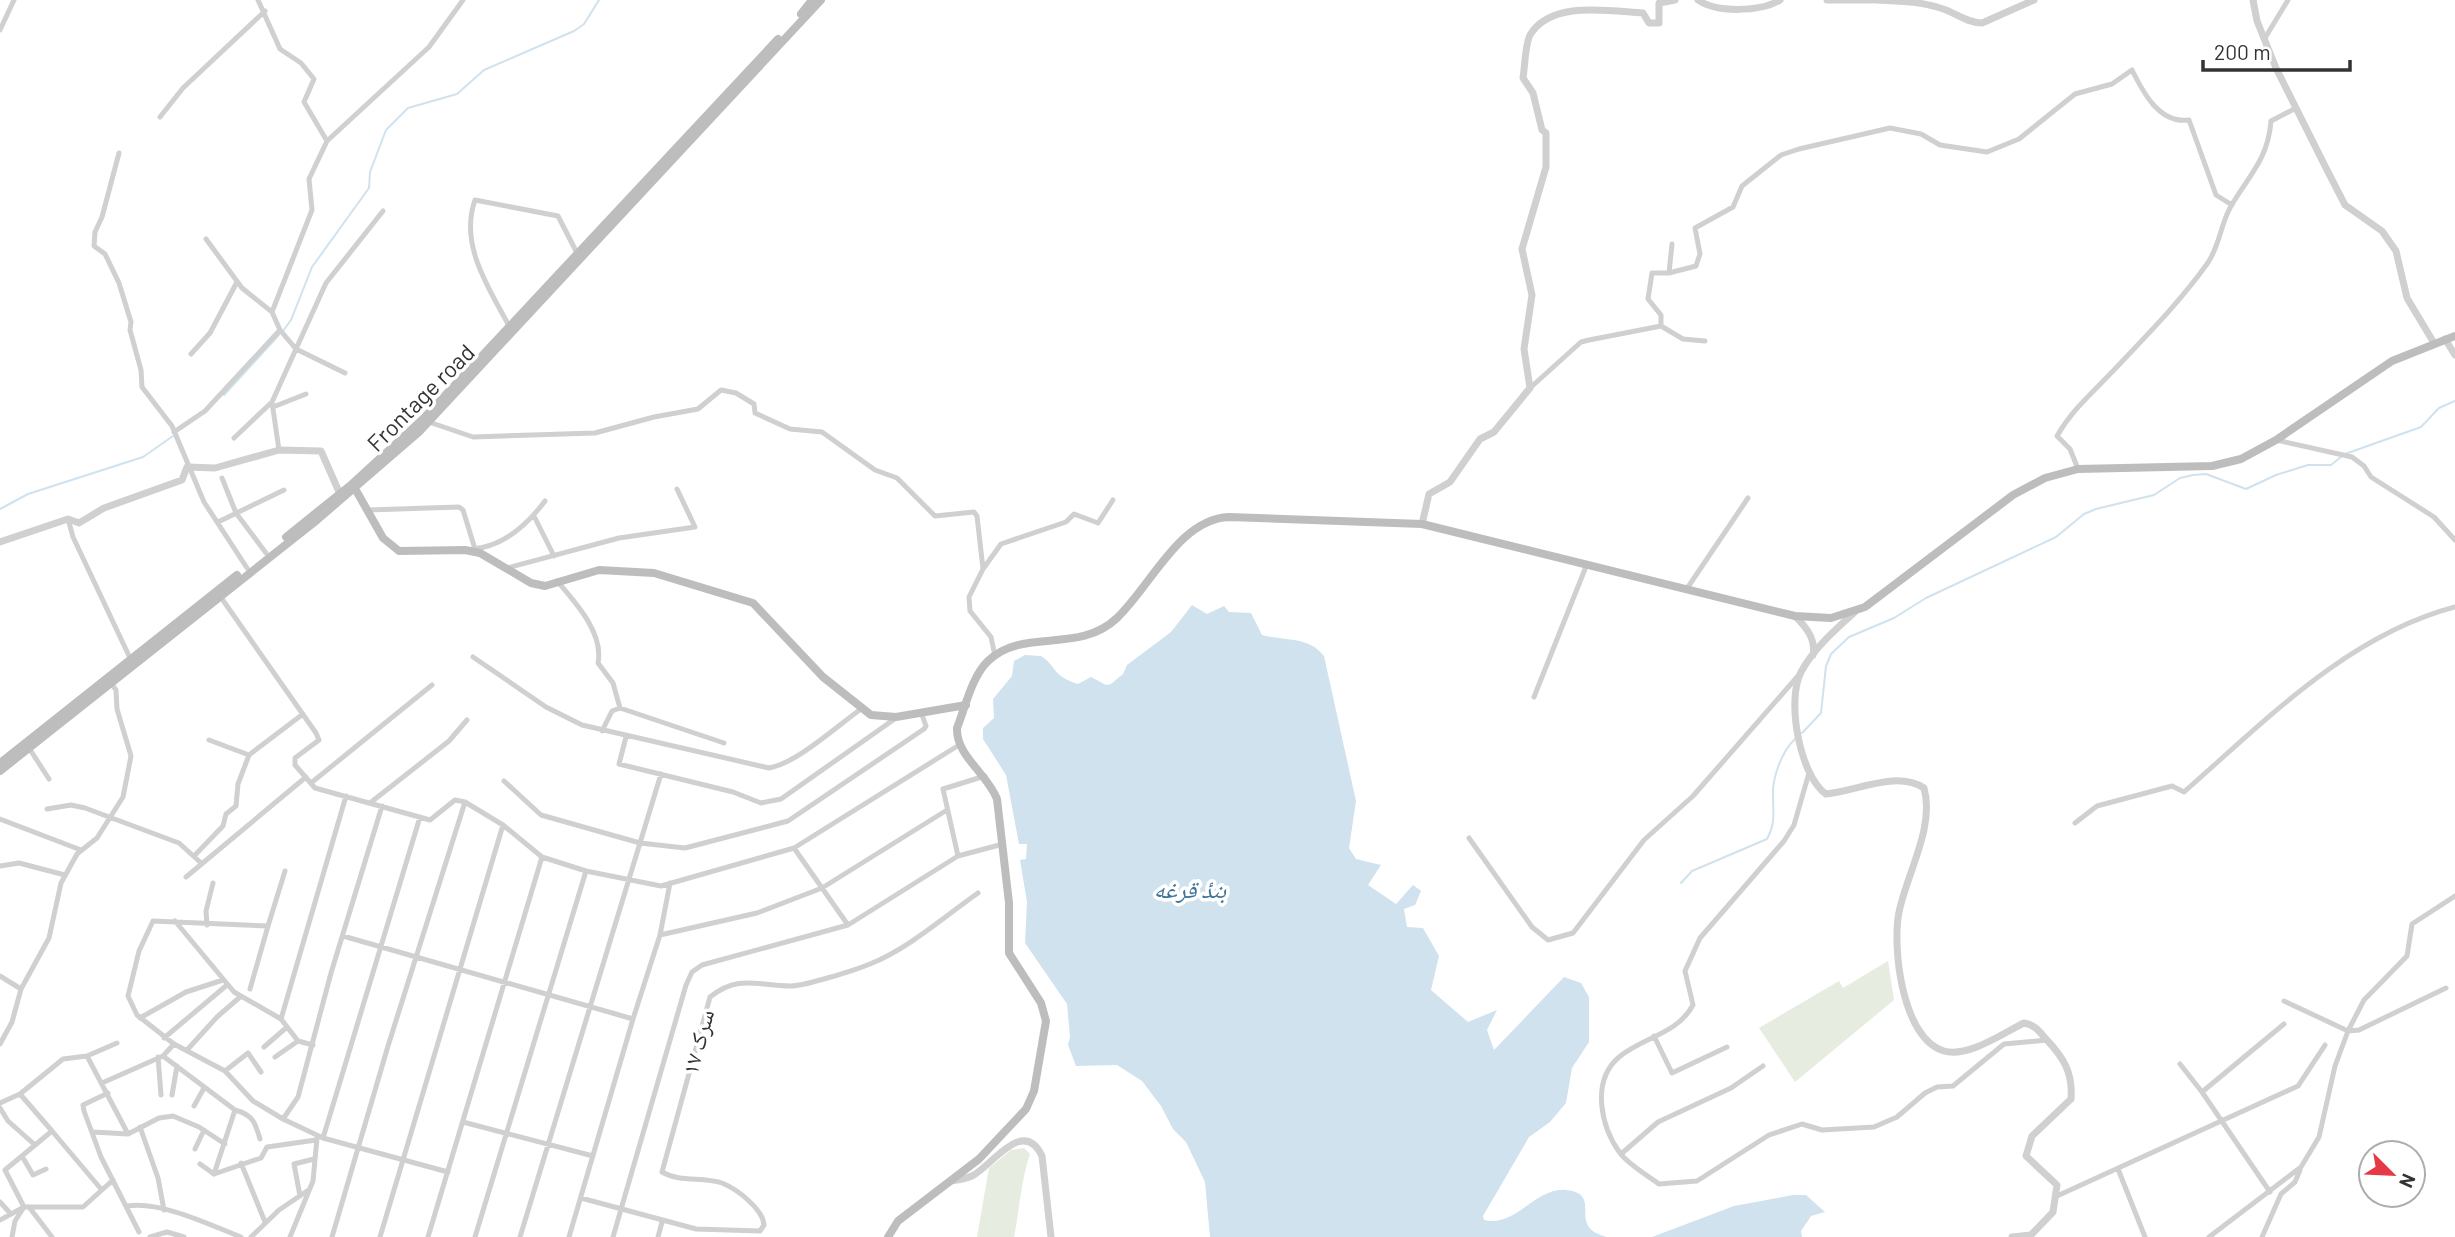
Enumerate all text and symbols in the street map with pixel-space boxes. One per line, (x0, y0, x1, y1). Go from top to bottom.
scale bar (2203, 28, 2350, 72)
text: 200 m (2214, 39, 2271, 64)
street label: Frontage road (361, 338, 480, 457)
water label: بندٔ قرغه (1154, 874, 1227, 904)
street label: سرک ۱۷ (675, 1006, 719, 1077)
north arrow (2357, 1139, 2427, 1209)
text: N (2395, 1171, 2421, 1192)

